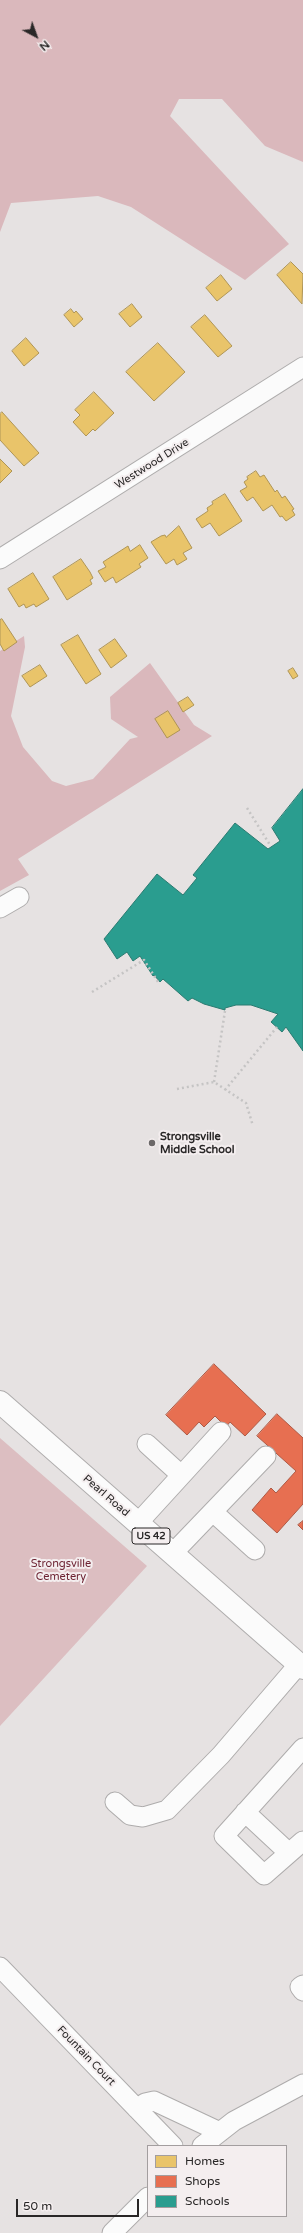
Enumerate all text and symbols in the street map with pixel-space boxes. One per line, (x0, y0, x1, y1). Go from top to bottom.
north arrow (16, 16, 56, 56)
text: N (37, 38, 52, 53)
street label: Westwood Drive (112, 436, 192, 492)
place label: Strongsville Middle School (160, 1130, 234, 1156)
marker: Strongsville Middle School (147, 1138, 157, 1148)
street label: Pearl Road (80, 1472, 132, 1520)
road number: US 42 (132, 1528, 170, 1544)
park label: Strongsville Cemetery (31, 1557, 91, 1583)
street label: Fountain Court (54, 2023, 118, 2089)
legend (147, 2145, 287, 2217)
text: Homes (185, 2154, 225, 2168)
text: Shops (185, 2174, 220, 2188)
scale bar (18, 2191, 141, 2217)
text: Schools (185, 2194, 229, 2208)
text: 50 m (23, 2199, 52, 2213)

